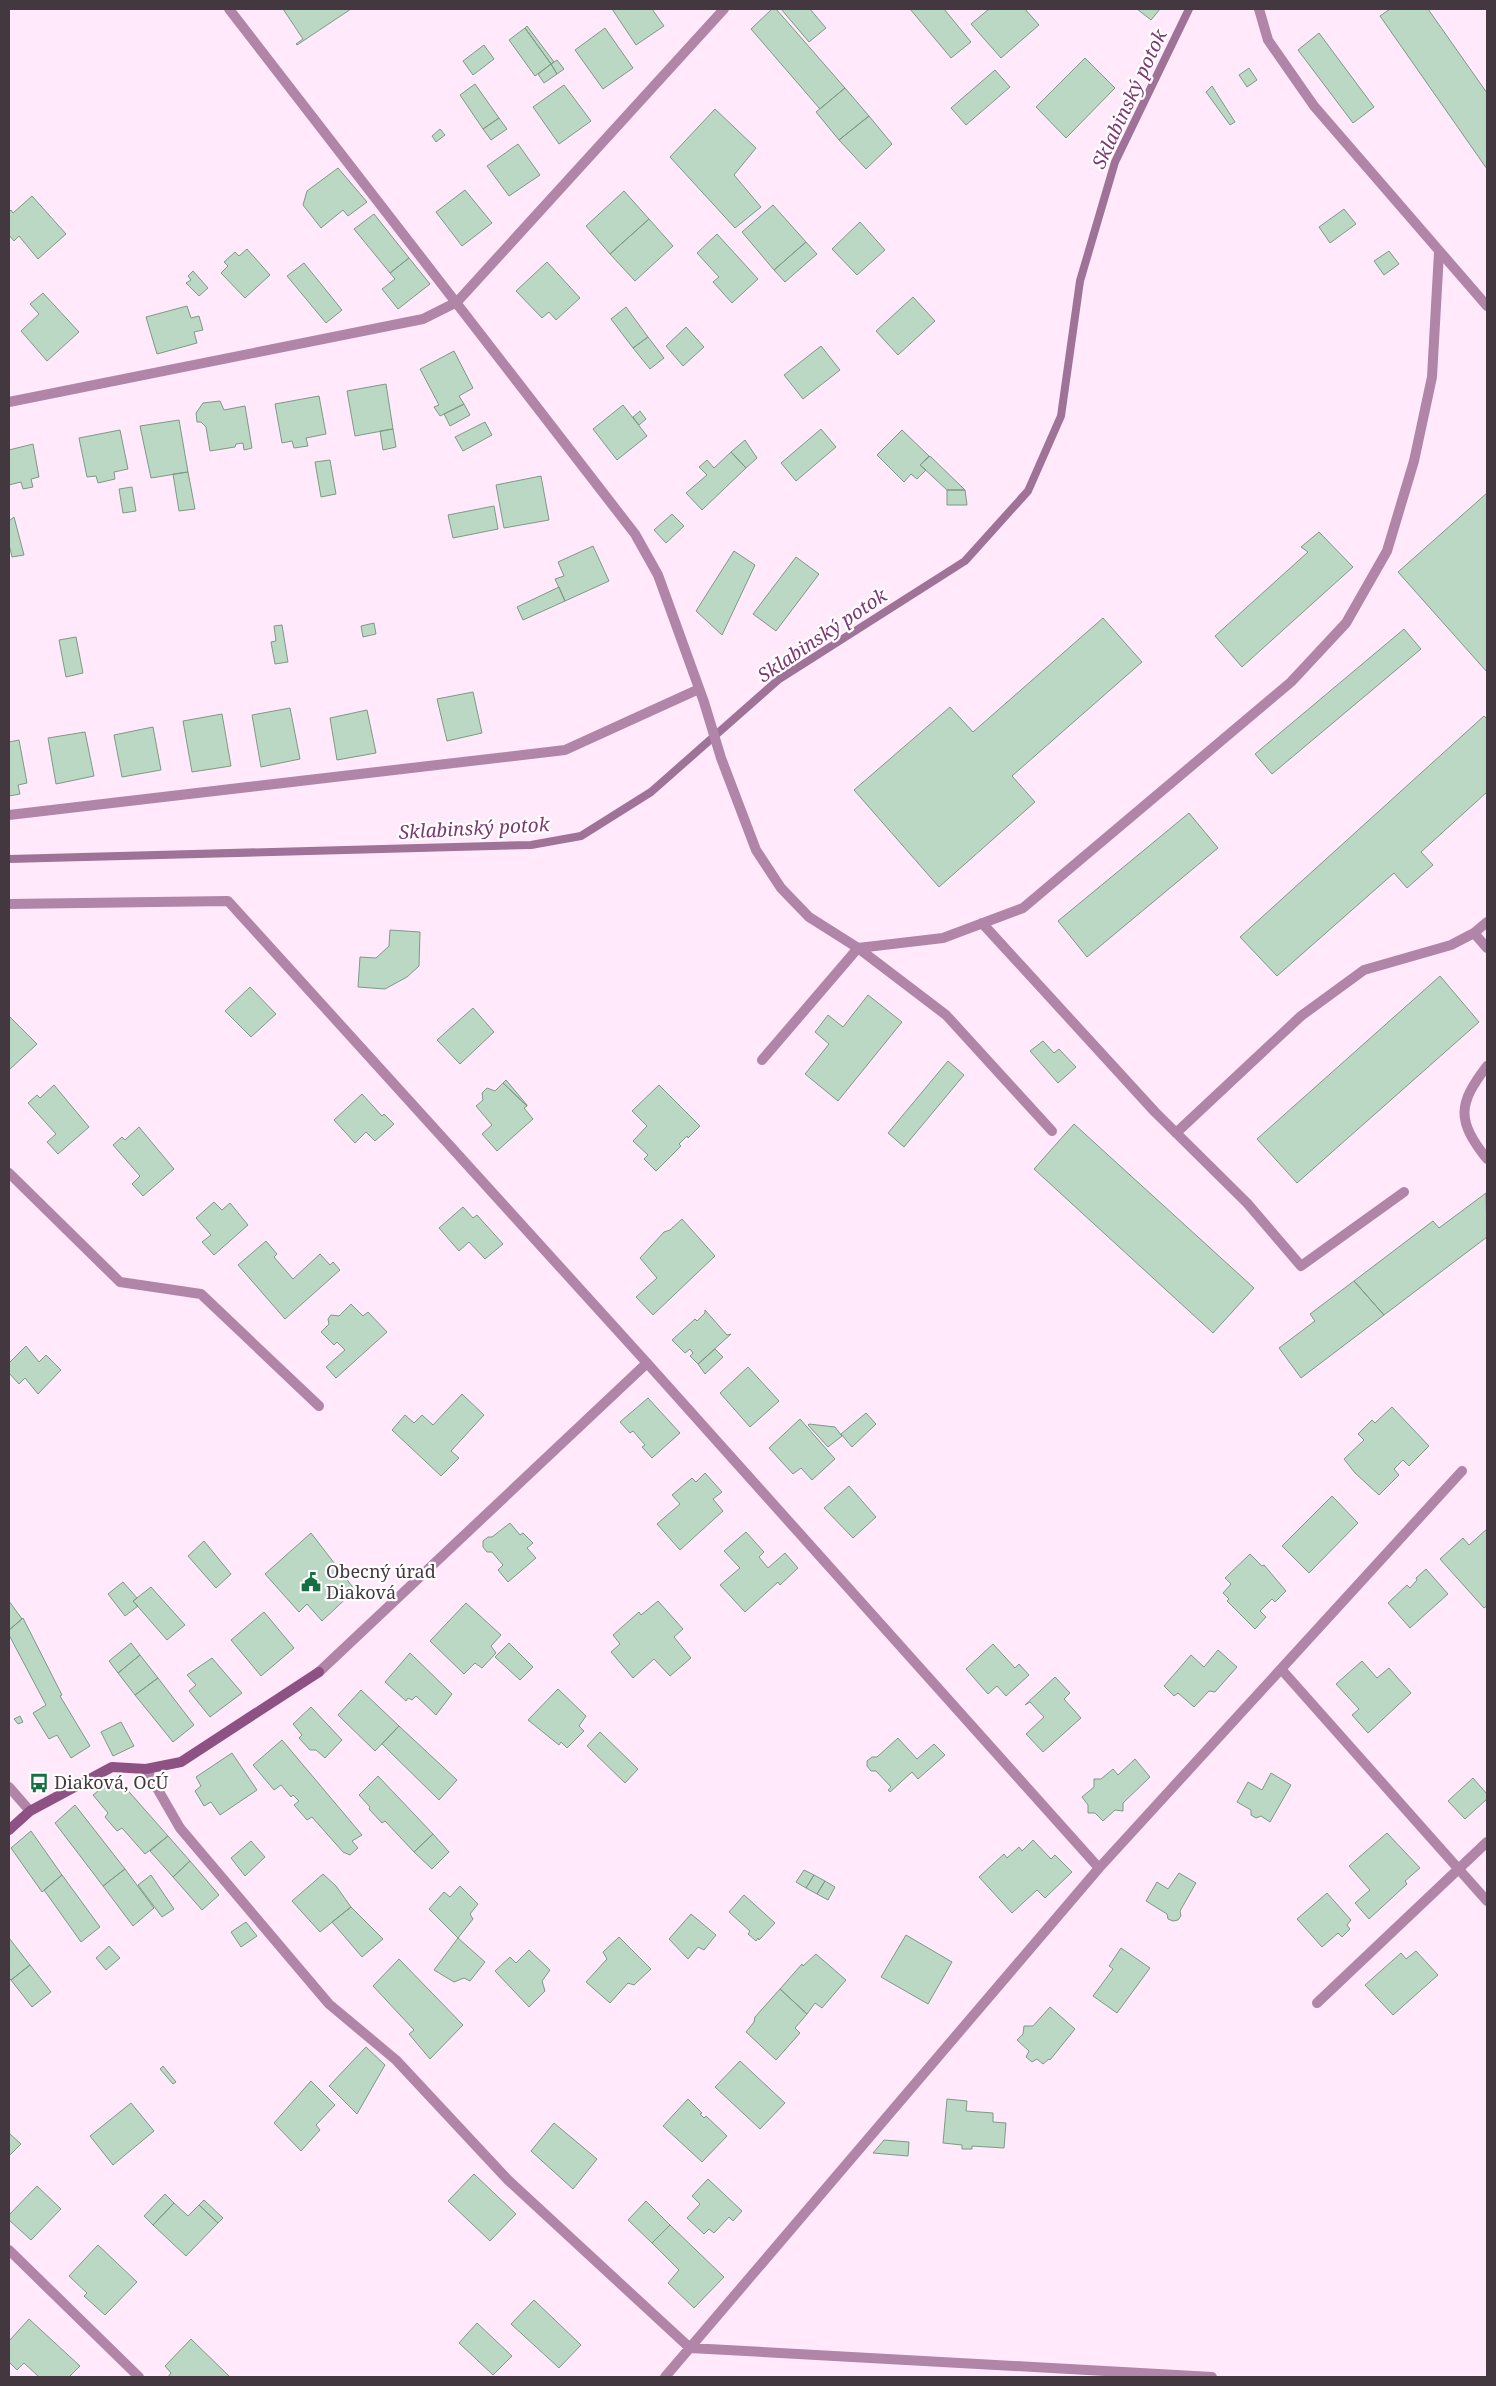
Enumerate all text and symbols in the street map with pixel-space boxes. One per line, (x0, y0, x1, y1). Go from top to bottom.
water label: Sklabinský potok (1085, 24, 1173, 173)
water label: Sklabinský potok (752, 581, 893, 688)
water label: Sklabinský potok (398, 811, 551, 845)
place label: Obecný úrad Diaková (326, 1559, 436, 1604)
public building icon: Obecný úrad Diaková (300, 1571, 322, 1593)
place label: Diaková, OcÚ (54, 1770, 168, 1794)
bus stop icon: Diaková, OcÚ (28, 1772, 50, 1794)

